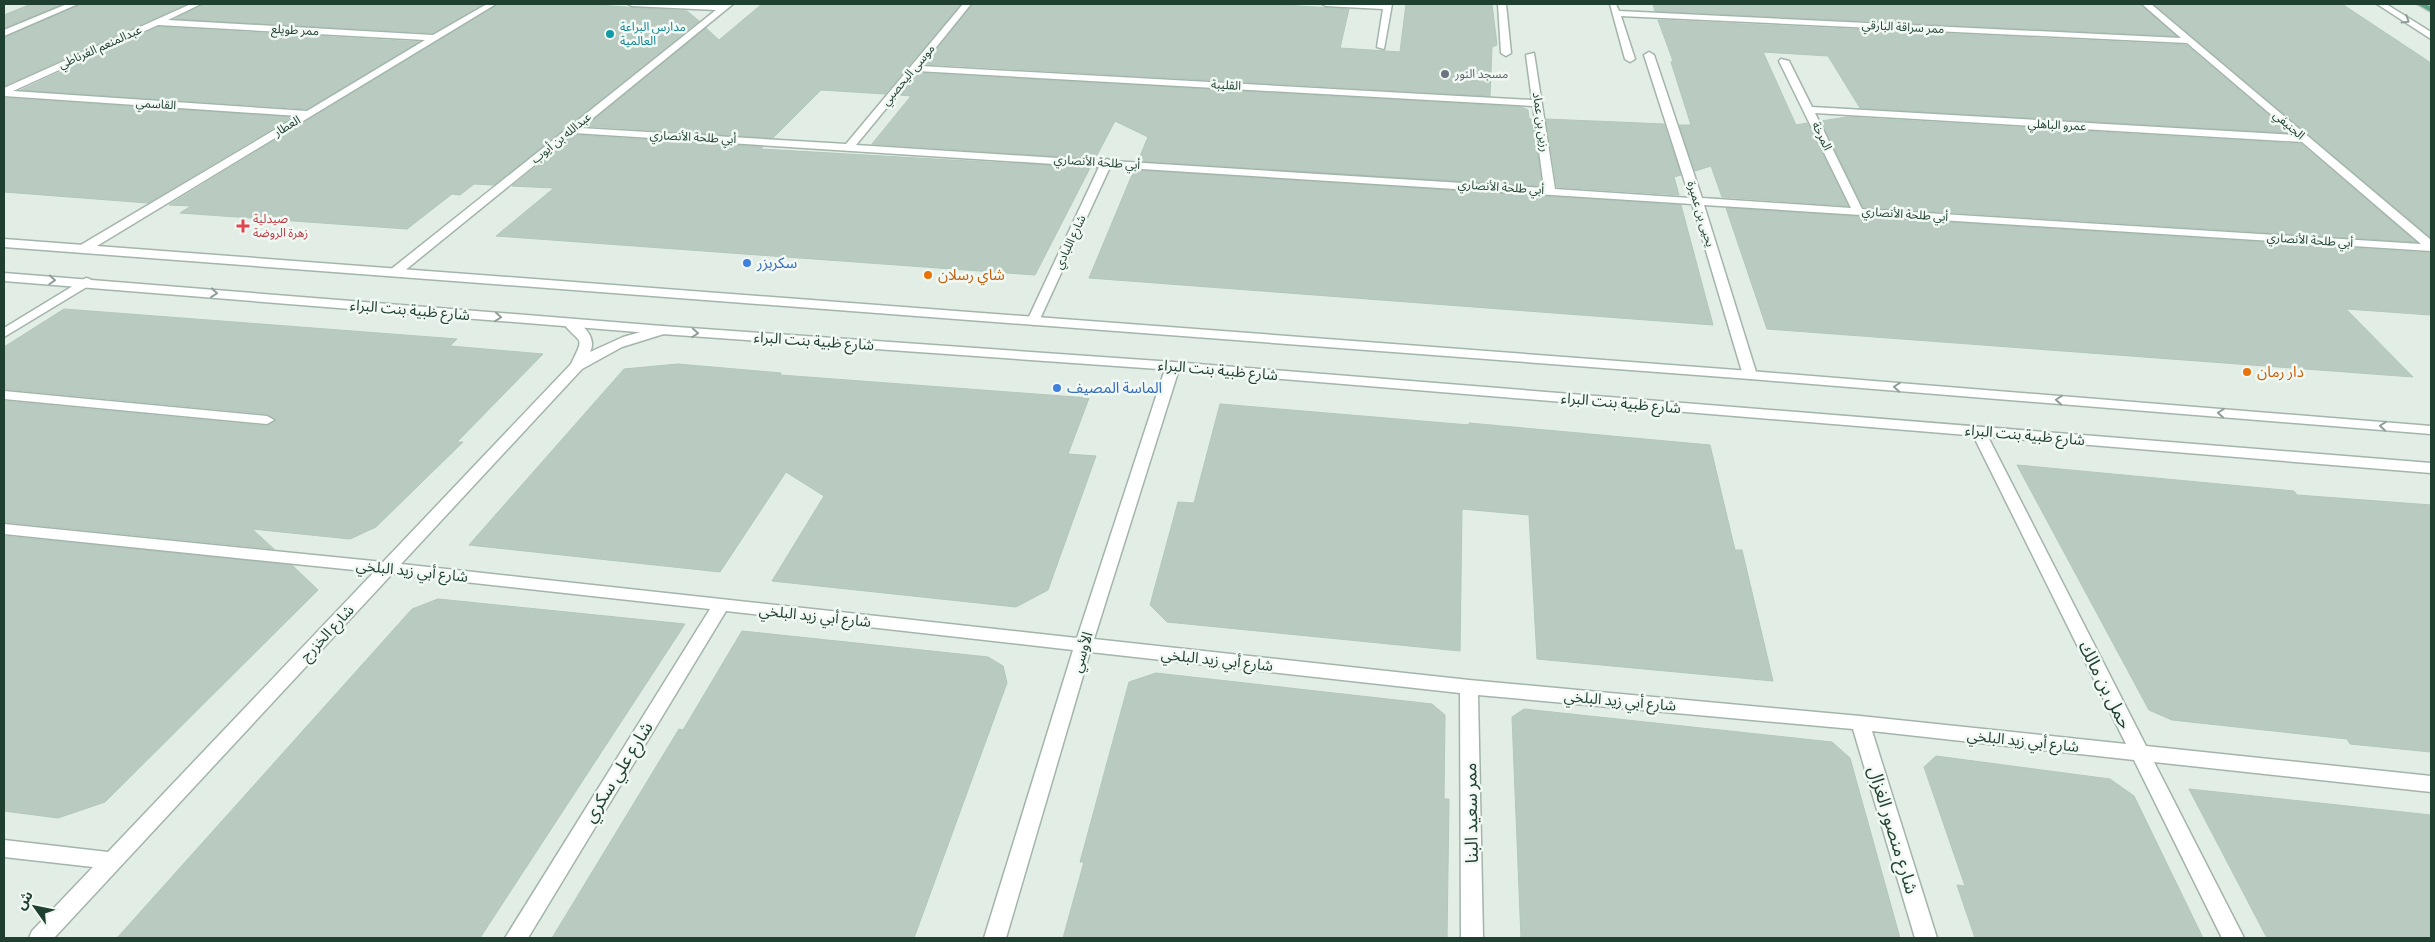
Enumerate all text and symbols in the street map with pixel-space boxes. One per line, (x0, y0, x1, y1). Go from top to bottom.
one-way arrow (2401, 13, 2410, 23)
street label: ممر سراقة البارقي (1861, 17, 1945, 39)
place label: مدارس البراعة العالمية (620, 19, 686, 48)
street label: ممر طويلع (271, 21, 319, 40)
street label: عبدالمنعم الغرناطي (56, 22, 145, 74)
marker: مدارس البراعة العالمية (604, 28, 616, 40)
street label: موسى اليحصبي (878, 41, 940, 110)
place label: مسجد النور (1454, 66, 1508, 81)
marker: مسجد النور (1439, 68, 1451, 80)
street label: القليبة (1211, 76, 1242, 93)
street label: رزين بن عماد (1530, 91, 1553, 153)
street label: القاسمي (135, 95, 177, 115)
street label: الجنيفي (2269, 107, 2308, 145)
street label: عبدالله بن أيوب (528, 109, 594, 167)
street label: العطار (270, 112, 303, 140)
street label: عمرو الباهلي (2027, 115, 2087, 136)
street label: المرخة (1809, 119, 1836, 153)
street label: أبي طلحة الأنصاري (649, 127, 737, 149)
street label: أبي طلحة الأنصاري (1053, 151, 1141, 175)
street label: أبي طلحة الأنصاري (1457, 176, 1545, 200)
street label: يحيى بن عميرة (1684, 179, 1719, 249)
street label: أبي طلحة الأنصاري (1861, 203, 1949, 227)
place label: صيدلية زهرة الروضة (253, 211, 308, 240)
street label: شارع اللبادي (1051, 212, 1091, 272)
marker: صيدلية زهرة الروضة (237, 220, 249, 232)
street label: أبي طلحة الأنصاري (2266, 229, 2354, 253)
place label: سكربزر (756, 253, 798, 272)
marker: سكربزر (741, 257, 753, 269)
place label: شاي رسلان (938, 265, 1005, 286)
marker: شاي رسلان (922, 269, 934, 281)
one-way arrow (49, 275, 57, 286)
one-way arrow (211, 287, 219, 298)
street label: شارع ظبية بنت البراء (349, 295, 471, 327)
one-way arrow (495, 312, 503, 323)
one-way arrow (692, 327, 700, 338)
street label: شارع ظبية بنت البراء (753, 327, 875, 357)
street label: شارع ظبية بنت البراء (1157, 355, 1279, 387)
place label: دار رمان (2257, 362, 2304, 381)
marker: دار رمان (2241, 366, 2253, 378)
place label: الماسة المصيف (1067, 378, 1162, 397)
one-way arrow (1893, 381, 1901, 392)
marker: الماسة المصيف (1051, 382, 1063, 394)
street label: شارع ظبية بنت البراء (1560, 388, 1682, 420)
one-way arrow (2054, 395, 2062, 406)
one-way arrow (2216, 408, 2224, 419)
street label: شارع ظبية بنت البراء (1964, 420, 2086, 452)
one-way arrow (2378, 421, 2386, 432)
street label: شارع أبي زيد البلخي (355, 555, 469, 589)
street label: شارع الخزرج (296, 600, 360, 667)
street label: شارع أبي زيد البلخي (758, 600, 872, 634)
street label: الأوسي (1066, 629, 1099, 675)
street label: حمل بن مالك (2073, 637, 2137, 733)
street label: شارع أبي زيد البلخي (1160, 644, 1274, 678)
street label: شارع أبي زيد البلخي (1563, 686, 1677, 718)
street label: شارع علي سكري (577, 717, 660, 828)
street label: شارع أبي زيد البلخي (1966, 725, 2080, 759)
street label: ممر سعيد البنا (1458, 762, 1483, 864)
street label: شارع منصور الغزال (1860, 763, 1924, 897)
north arrow (10, 882, 60, 932)
text: ش (11, 887, 37, 913)

